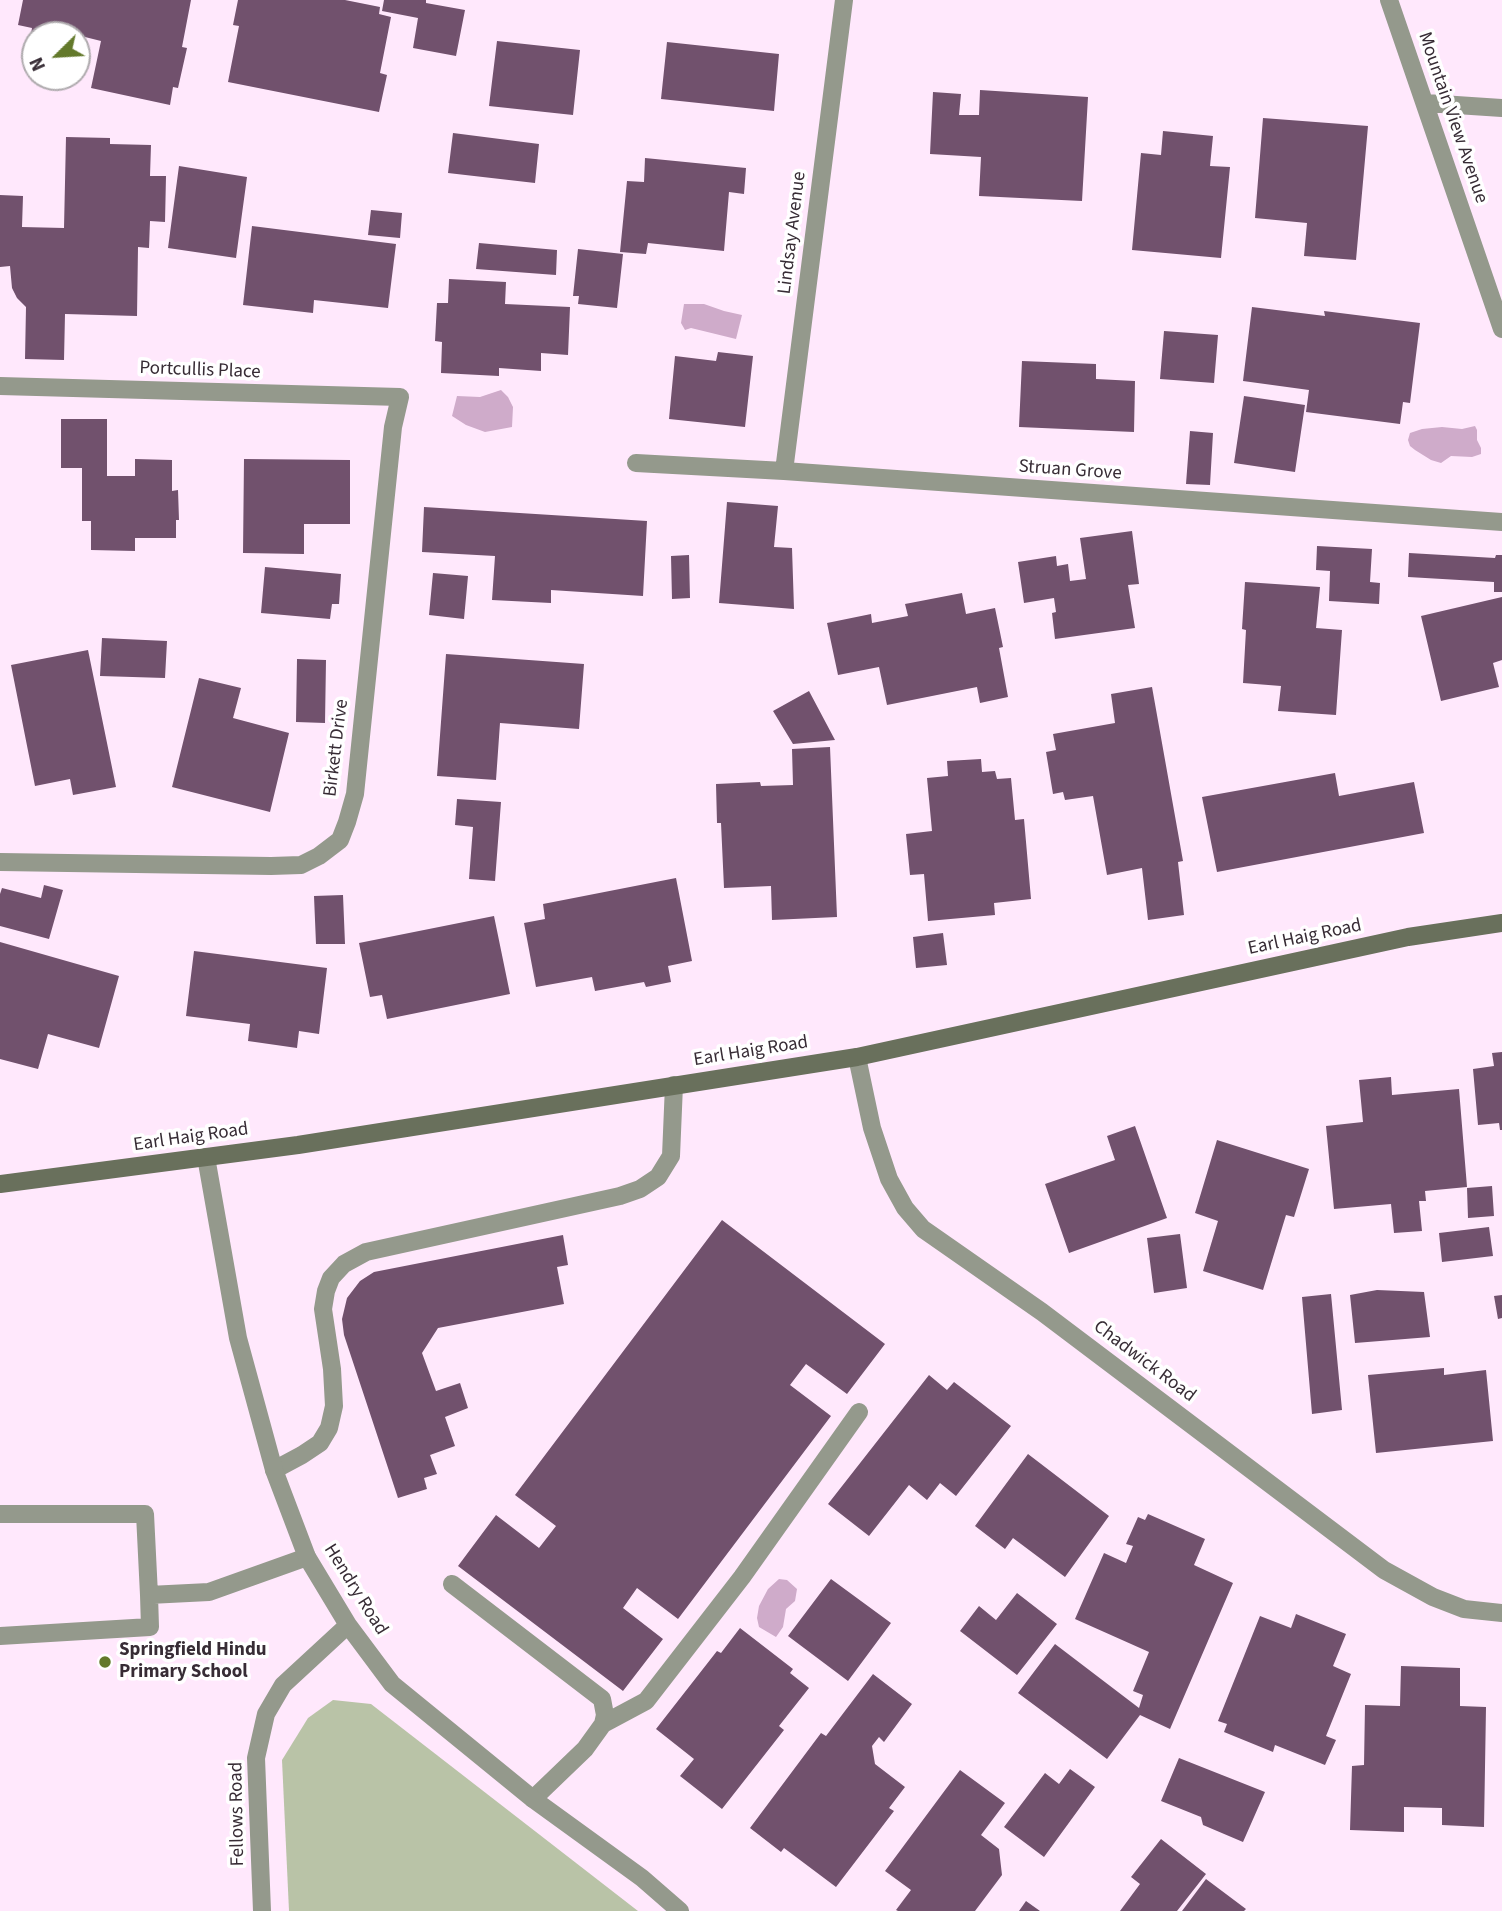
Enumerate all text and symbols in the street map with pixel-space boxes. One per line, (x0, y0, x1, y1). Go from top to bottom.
north arrow (21, 21, 91, 91)
street label: Mountain View Avenue (1412, 30, 1492, 206)
text: N (23, 53, 53, 75)
street label: Lindsay Avenue (774, 170, 812, 296)
street label: Portcullis Place (139, 357, 261, 385)
street label: Struan Grove (1018, 456, 1122, 486)
street label: Birkett Drive (320, 698, 354, 798)
street label: Earl Haig Road (1246, 915, 1364, 961)
street label: Earl Haig Road (692, 1032, 810, 1072)
street label: Earl Haig Road (132, 1119, 250, 1157)
street label: Chadwick Road (1088, 1316, 1200, 1408)
street label: Hendry Road (318, 1540, 392, 1640)
place label: Springfield Hindu Primary School (119, 1640, 267, 1684)
marker: Springfield Hindu Primary School (97, 1654, 113, 1670)
street label: Fellows Road (226, 1761, 250, 1867)

